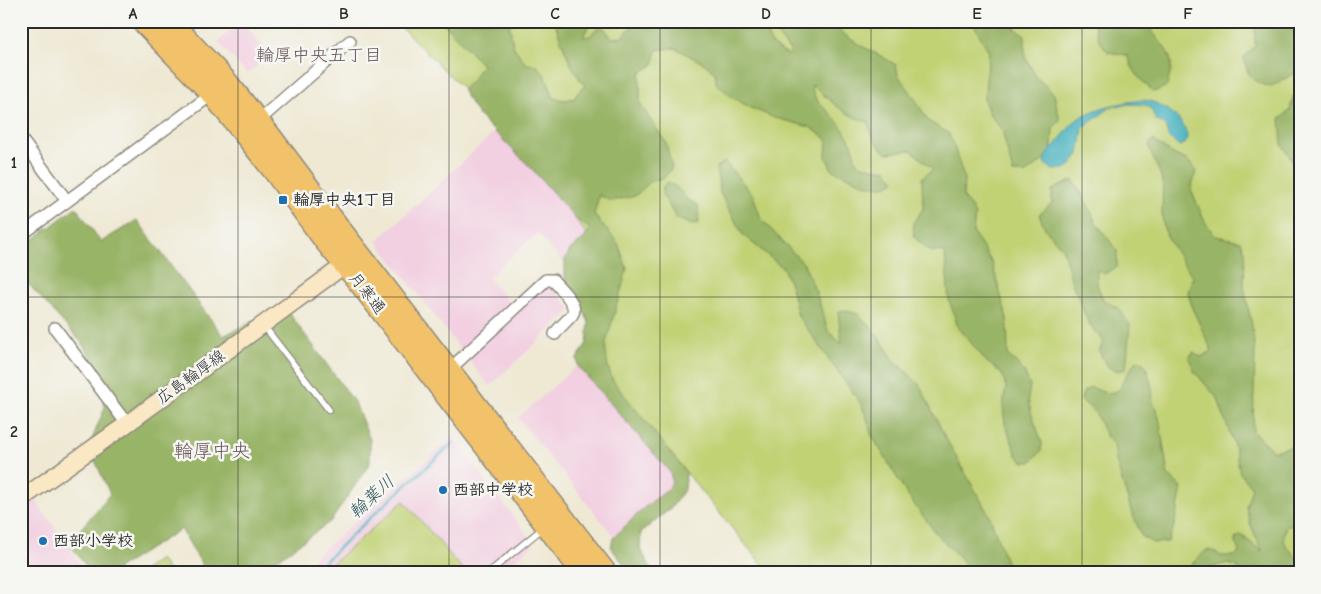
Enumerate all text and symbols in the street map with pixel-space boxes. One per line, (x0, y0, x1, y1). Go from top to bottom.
text: A (129, 5, 138, 23)
text: B (339, 5, 349, 23)
text: C (550, 5, 560, 23)
text: D (761, 5, 771, 23)
text: E (972, 5, 982, 23)
text: F (1183, 5, 1193, 23)
district label: 輪厚中央五丁目 (256, 45, 382, 66)
text: 1 (11, 154, 17, 172)
place label: 輪厚中央1丁目 (293, 191, 395, 209)
marker: 輪厚中央1丁目 (277, 194, 289, 206)
street label: 月寒通 (345, 269, 389, 317)
street label: 広島輪厚線 (153, 346, 229, 408)
text: 2 (10, 423, 18, 441)
district label: 輪厚中央 (174, 440, 250, 462)
water label: 輪葉川 (345, 471, 399, 523)
place label: 西部中学校 (453, 481, 533, 499)
marker: 西部中学校 (437, 484, 449, 496)
place label: 西部小学校 (53, 532, 133, 550)
marker: 西部小学校 (37, 535, 49, 547)

